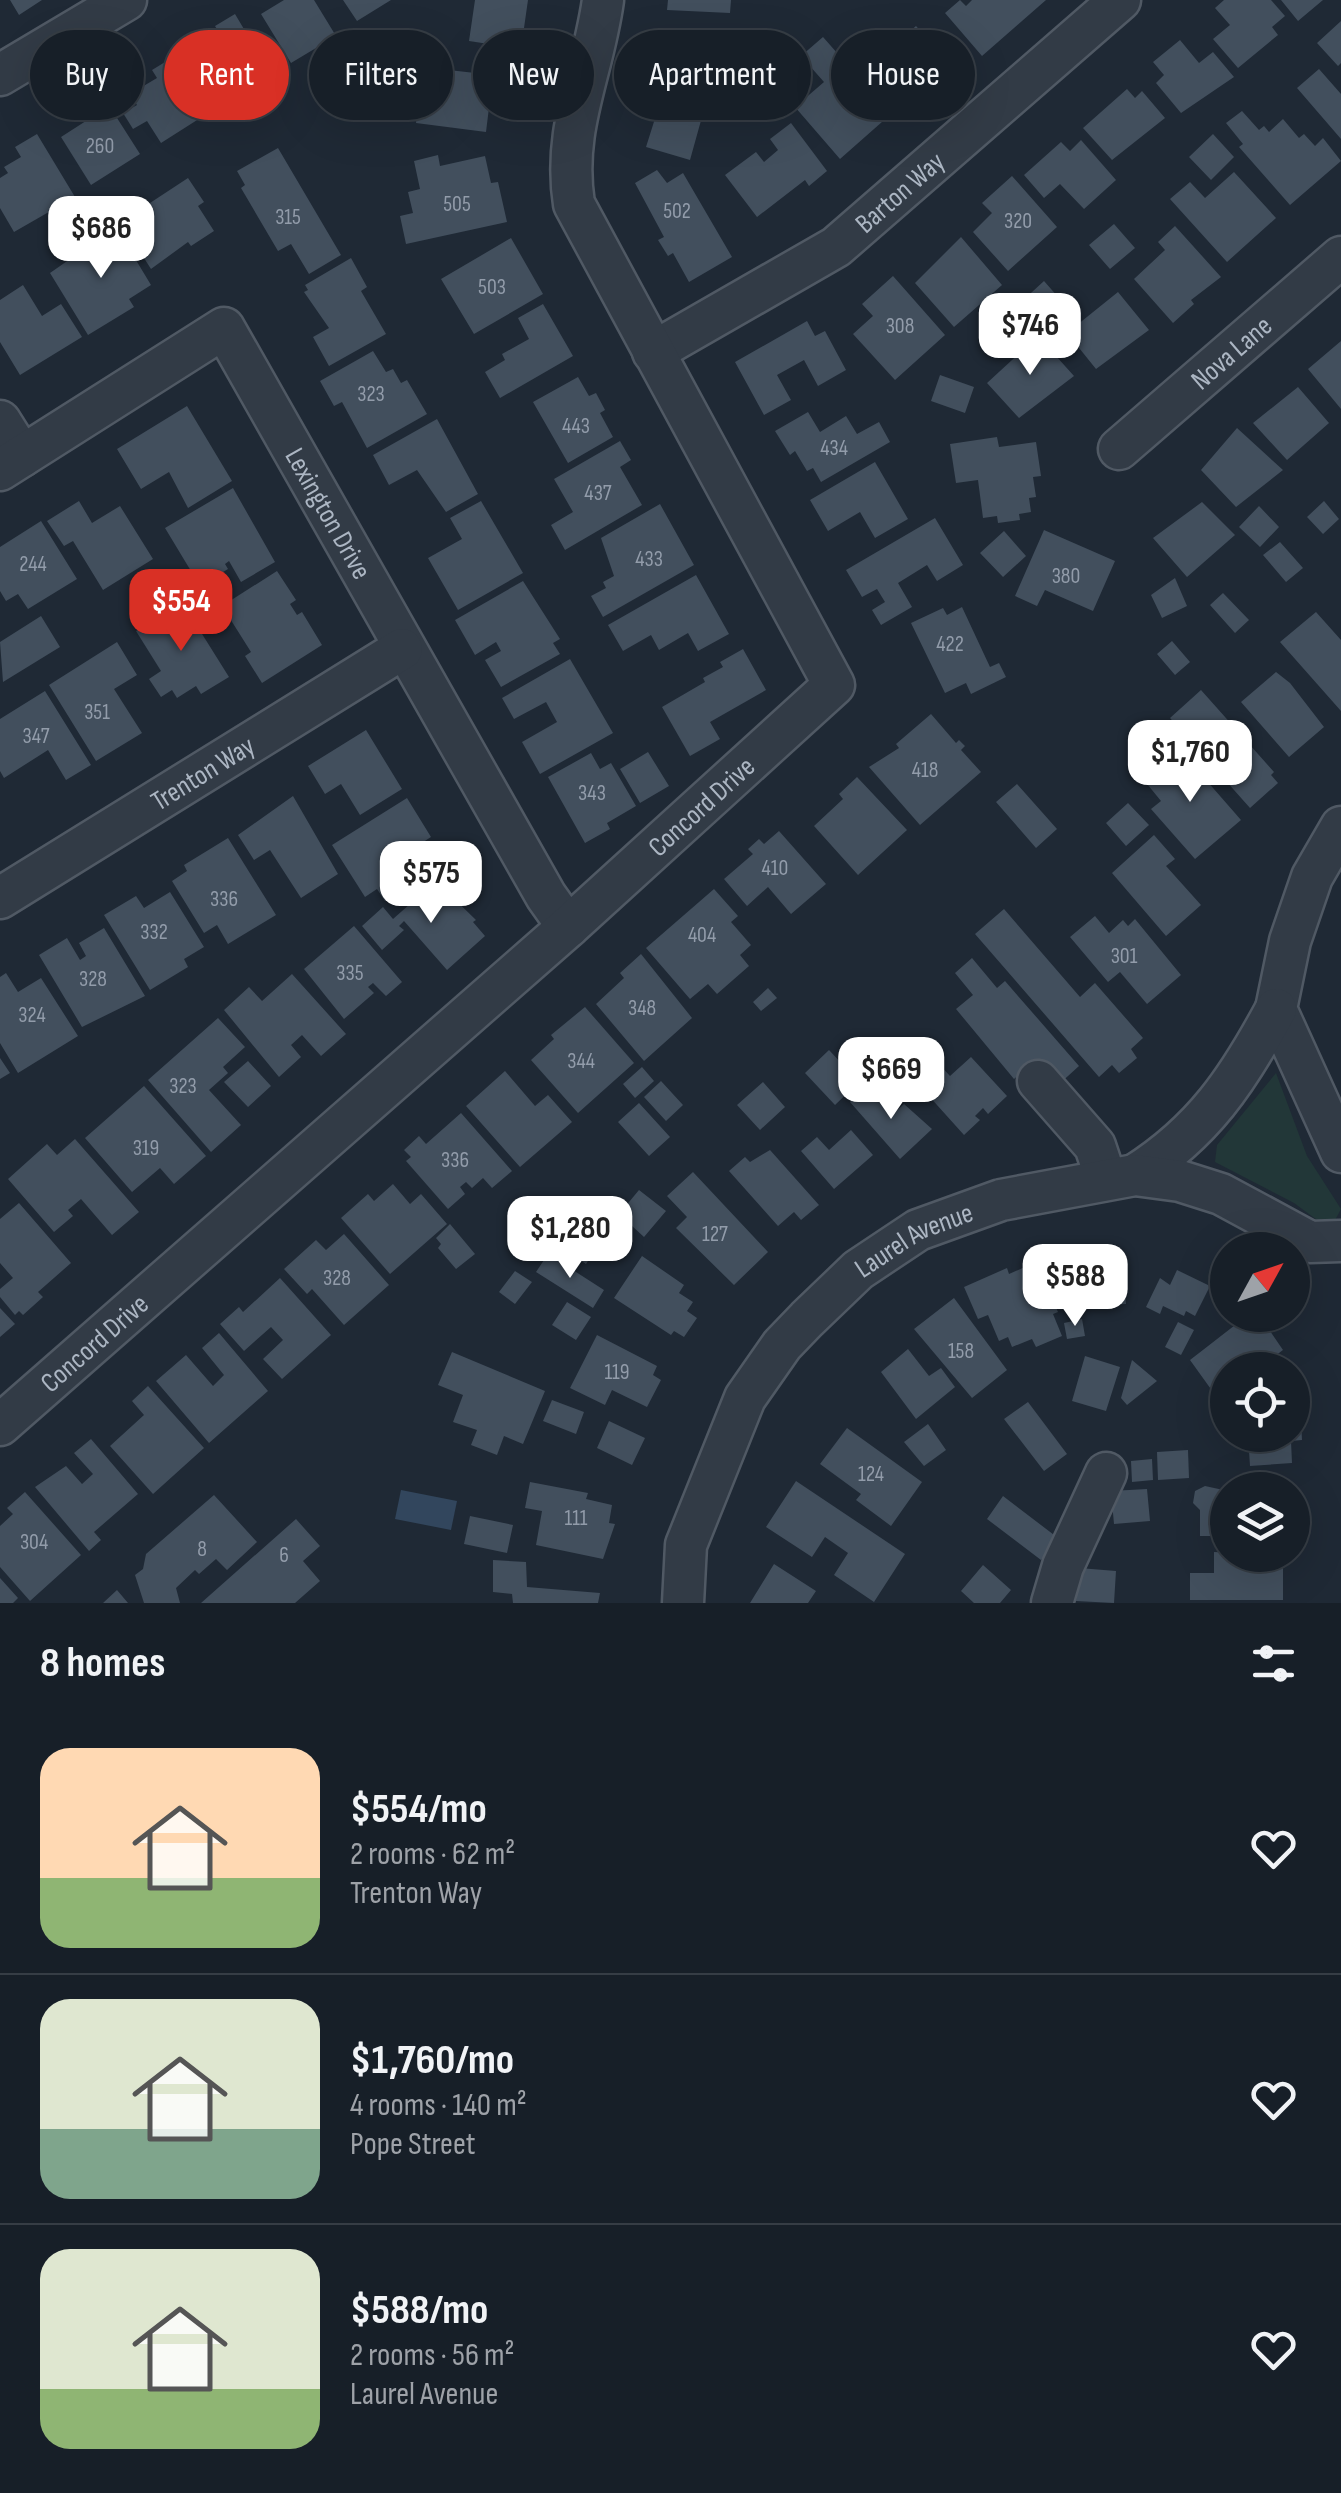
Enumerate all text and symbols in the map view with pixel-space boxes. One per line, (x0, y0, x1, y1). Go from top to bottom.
chip: Buy (30, 30, 144, 120)
chip: Rent (164, 30, 289, 120)
chip: Filters (309, 30, 453, 120)
chip: New (473, 30, 594, 120)
chip: Apartment (614, 30, 811, 120)
chip: House (831, 30, 975, 120)
house number: 260 (86, 133, 114, 160)
street label: Barton Way (849, 145, 952, 241)
house number: 505 (443, 191, 471, 218)
pin: $686 (42, 196, 160, 281)
house number: 502 (663, 198, 691, 225)
house number: 315 (275, 204, 301, 231)
house number: 320 (1004, 208, 1032, 235)
text: $686 (70, 209, 132, 248)
house number: 503 (478, 274, 506, 301)
pin: $746 (971, 293, 1089, 378)
text: $746 (1001, 306, 1059, 345)
street label: Nova Lane (1185, 310, 1279, 397)
house number: 308 (886, 313, 914, 340)
house number: 323 (357, 381, 385, 408)
house number: 443 (562, 413, 590, 440)
house number: 434 (820, 435, 848, 462)
street label: Lexington Drive (277, 443, 378, 585)
house number: 437 (584, 480, 612, 507)
house number: 433 (635, 546, 663, 573)
house number: 244 (19, 551, 47, 578)
house number: 380 (1052, 563, 1080, 590)
pin: $554 (122, 569, 240, 654)
text: $554 (151, 582, 211, 621)
house number: 422 (936, 631, 964, 658)
house number: 351 (84, 699, 110, 726)
pin: $1,760 (1109, 720, 1271, 805)
house number: 347 (22, 723, 50, 750)
street label: Trenton Way (145, 729, 261, 818)
text: $1,760 (1150, 733, 1230, 772)
street label: Concord Drive (642, 751, 762, 864)
house number: 418 (912, 757, 938, 784)
house number: 343 (578, 780, 606, 807)
pin: $575 (372, 841, 490, 926)
text: $575 (402, 854, 460, 893)
house number: 410 (762, 855, 788, 882)
house number: 336 (210, 886, 238, 913)
house number: 332 (140, 919, 168, 946)
house number: 404 (688, 922, 716, 949)
house number: 301 (1111, 943, 1138, 970)
house number: 335 (336, 960, 364, 987)
house number: 328 (79, 966, 107, 993)
house number: 348 (628, 995, 656, 1022)
house number: 324 (18, 1002, 46, 1029)
pin: $669 (832, 1037, 950, 1122)
house number: 344 (567, 1048, 595, 1075)
text: $669 (860, 1050, 922, 1089)
house number: 323 (169, 1073, 197, 1100)
house number: 319 (133, 1135, 159, 1162)
house number: 336 (441, 1147, 469, 1174)
pin: $1,280 (489, 1196, 651, 1281)
street label: Laurel Avenue (849, 1197, 978, 1285)
text: $1,280 (529, 1209, 611, 1248)
house number: 127 (702, 1221, 728, 1248)
north arrow (1210, 1232, 1310, 1332)
map controls (1210, 1232, 1310, 1572)
pin: $588 (1016, 1244, 1134, 1329)
text: $588 (1045, 1257, 1105, 1296)
house number: 328 (323, 1265, 351, 1292)
street label: Concord Drive (34, 1288, 156, 1400)
house number: 158 (948, 1338, 974, 1365)
button: locate (1210, 1352, 1310, 1452)
house number: 119 (604, 1359, 630, 1386)
house number: 124 (858, 1461, 884, 1488)
button: layers (1210, 1472, 1310, 1572)
house number: 111 (564, 1505, 588, 1532)
house number: 304 (20, 1529, 48, 1556)
house number: 8 (197, 1536, 207, 1563)
house number: 6 (279, 1542, 289, 1569)
icon: filters (1246, 1636, 1301, 1691)
text: 8 homes (40, 1638, 165, 1689)
text: $554/mo (350, 1784, 487, 1835)
icon: home (120, 1788, 240, 1908)
icon: heart (1246, 1821, 1301, 1876)
text: 2 rooms · 62 m² (350, 1835, 515, 1874)
text: Trenton Way (350, 1874, 482, 1913)
text: $1,760/mo (350, 2035, 514, 2086)
icon: home (120, 2039, 240, 2159)
icon: heart (1246, 2072, 1301, 2127)
text: 4 rooms · 140 m² (350, 2086, 527, 2125)
text: Pope Street (350, 2125, 476, 2164)
text: $588/mo (350, 2285, 488, 2336)
icon: home (120, 2289, 240, 2409)
icon: heart (1246, 2322, 1301, 2377)
text: 2 rooms · 56 m² (350, 2336, 515, 2375)
text: Laurel Avenue (350, 2375, 498, 2414)

